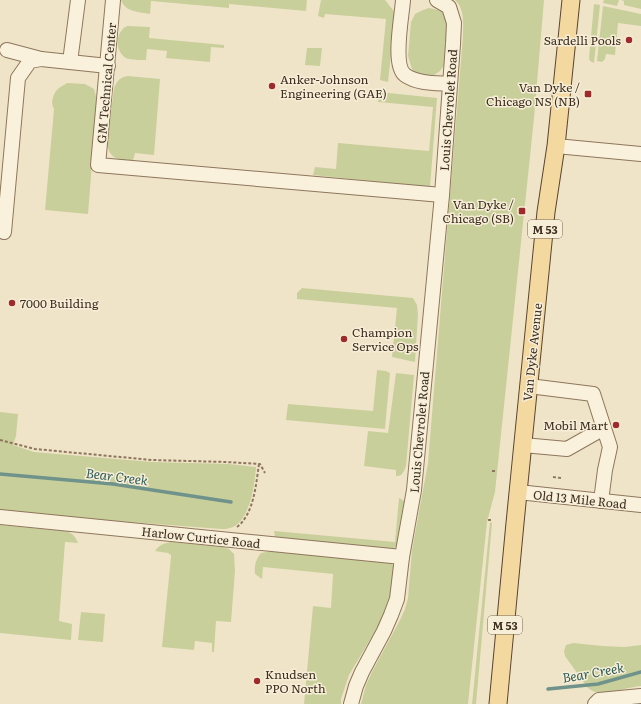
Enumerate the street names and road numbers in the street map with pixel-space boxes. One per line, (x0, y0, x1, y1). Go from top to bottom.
street label: GM Technical Center (92, 22, 120, 144)
street label: Louis Chevrolet Road (435, 48, 461, 172)
road number: M 53 (528, 220, 562, 238)
street label: Van Dyke Avenue (518, 302, 546, 402)
street label: Louis Chevrolet Road (405, 370, 433, 494)
street label: Old 13 Mile Road (532, 485, 628, 513)
street label: Harlow Curtice Road (141, 522, 262, 552)
road number: M 53 (488, 616, 522, 634)

